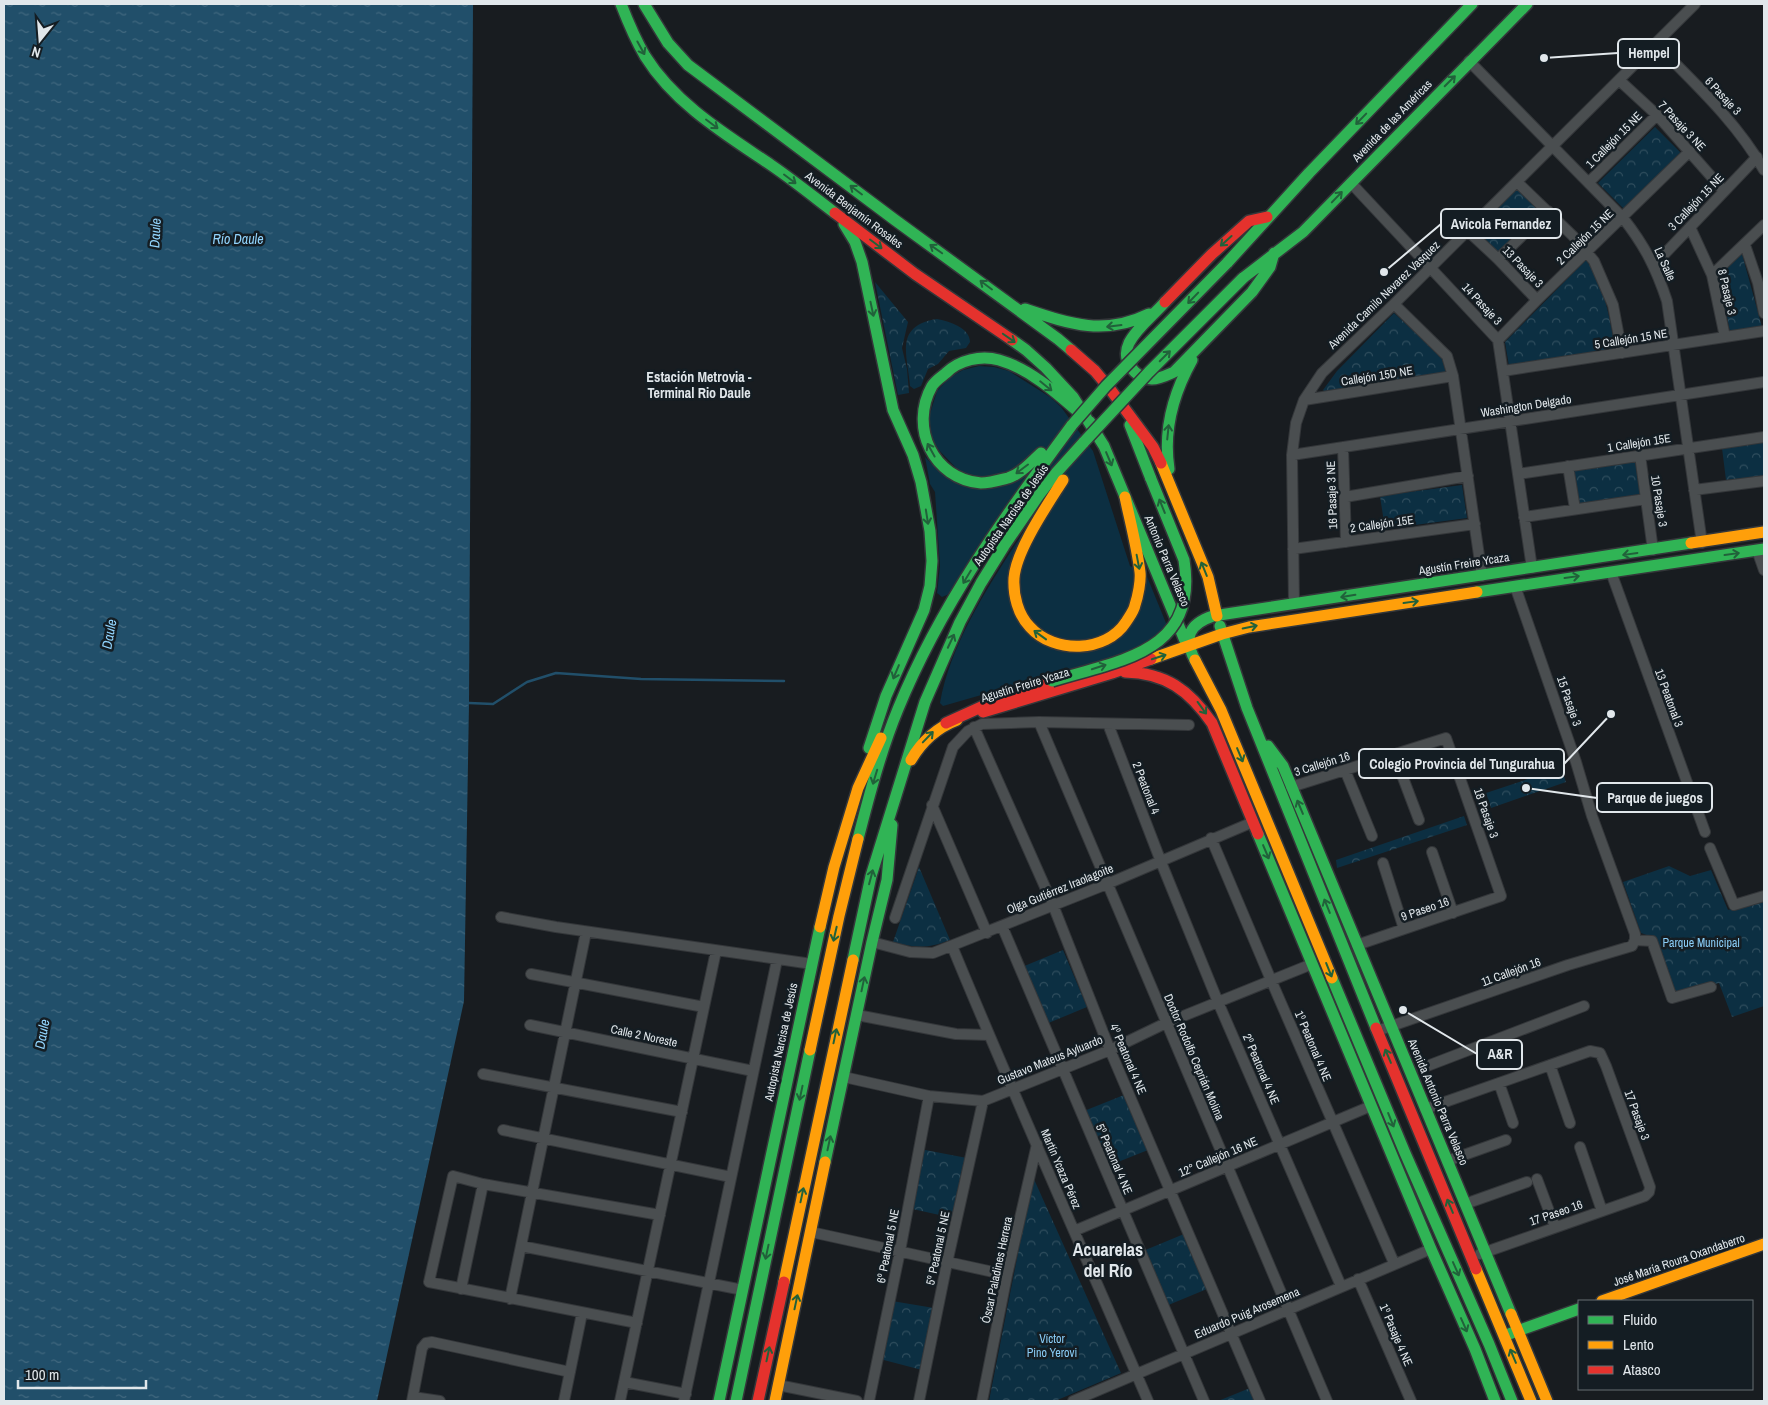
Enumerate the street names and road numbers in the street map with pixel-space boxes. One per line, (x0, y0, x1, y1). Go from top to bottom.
street label: 6 Pasaje 3 (1701, 74, 1745, 118)
street label: Avenida de las Américas (1348, 76, 1436, 166)
street label: 7 Pasaje 3 NE (1655, 98, 1709, 154)
street label: 1 Callejón 15 NE (1582, 108, 1646, 172)
street label: Avenida Benjamín Rosales (801, 167, 906, 252)
street label: 3 Callejón 15 NE (1665, 170, 1727, 234)
street label: 2 Callejón 15 NE (1553, 206, 1617, 268)
street label: Avenida Camilo Nevarez Vasquez (1324, 237, 1443, 353)
street label: 13 Pasaje 3 (1499, 243, 1547, 291)
street label: La Salle (1650, 245, 1680, 283)
street label: 8 Pasaje 3 (1714, 268, 1740, 316)
street label: 14 Pasaje 3 (1458, 280, 1506, 328)
street label: 5 Callejón 15 NE (1593, 325, 1669, 353)
street label: Callejón 15D NE (1340, 362, 1414, 390)
street label: Washington Delgado (1480, 391, 1572, 421)
street label: 1 Callejón 15E (1606, 430, 1672, 456)
street label: Autopista Narcisa de Jesús (969, 461, 1052, 570)
street label: 16 Pasaje 3 NE (1323, 461, 1341, 529)
street label: 10 Pasaje 3 (1647, 474, 1671, 528)
street label: Antonio Parra Velasco (1140, 512, 1193, 609)
street label: 2 Callejón 15E (1349, 512, 1415, 536)
street label: Agustín Freire Ycaza (1417, 549, 1511, 579)
street label: Agustín Freire Ycaza (978, 664, 1072, 706)
street label: 13 Peatonal 3 (1651, 667, 1687, 729)
street label: 15 Pasaje 3 (1553, 674, 1585, 728)
street label: 3 Callejón 16 (1292, 748, 1352, 780)
street label: 2 Peatonal 4 (1129, 759, 1164, 817)
street label: 18 Pasaje 3 (1470, 786, 1502, 840)
street label: Olga Gutiérrez Iraolagoite (1004, 860, 1116, 918)
street label: 9 Paseo 16 (1399, 893, 1451, 925)
street label: 11 Callejón 16 (1479, 954, 1543, 990)
street label: Autopista Narcisa de Jesús (760, 981, 801, 1103)
street label: Doctor Rodolfo Ceprián Molina (1160, 991, 1228, 1123)
street label: 1º Peatonal 4 NE (1291, 1008, 1335, 1084)
street label: Calle 2 Noreste (609, 1021, 679, 1051)
street label: 4º Peatonal 4 NE (1106, 1021, 1150, 1097)
street label: 2º Peatonal 4 NE (1239, 1031, 1283, 1107)
street label: Gustavo Mateus Ayluardo (995, 1032, 1105, 1088)
street label: Avenida Antonio Parra Velasco (1404, 1035, 1472, 1168)
street label: 17 Pasaje 3 (1621, 1088, 1653, 1142)
street label: 5º Peatonal 4 NE (1092, 1121, 1136, 1197)
street label: Martín Ycaza Pérez (1037, 1127, 1085, 1212)
street label: 12° Callejón 16 NE (1176, 1133, 1260, 1181)
street label: 17 Paseo 16 (1527, 1196, 1585, 1230)
street label: 6º Peatonal 5 NE (873, 1208, 903, 1284)
street label: 5º Peatonal 5 NE (922, 1210, 954, 1286)
street label: Óscar Paladines Herrera (978, 1215, 1016, 1325)
street label: José María Roura Oxandaberro (1611, 1230, 1747, 1290)
street label: Eduardo Puig Arosemena (1192, 1283, 1302, 1342)
street label: 1º Pasaje 4 NE (1376, 1301, 1416, 1369)

